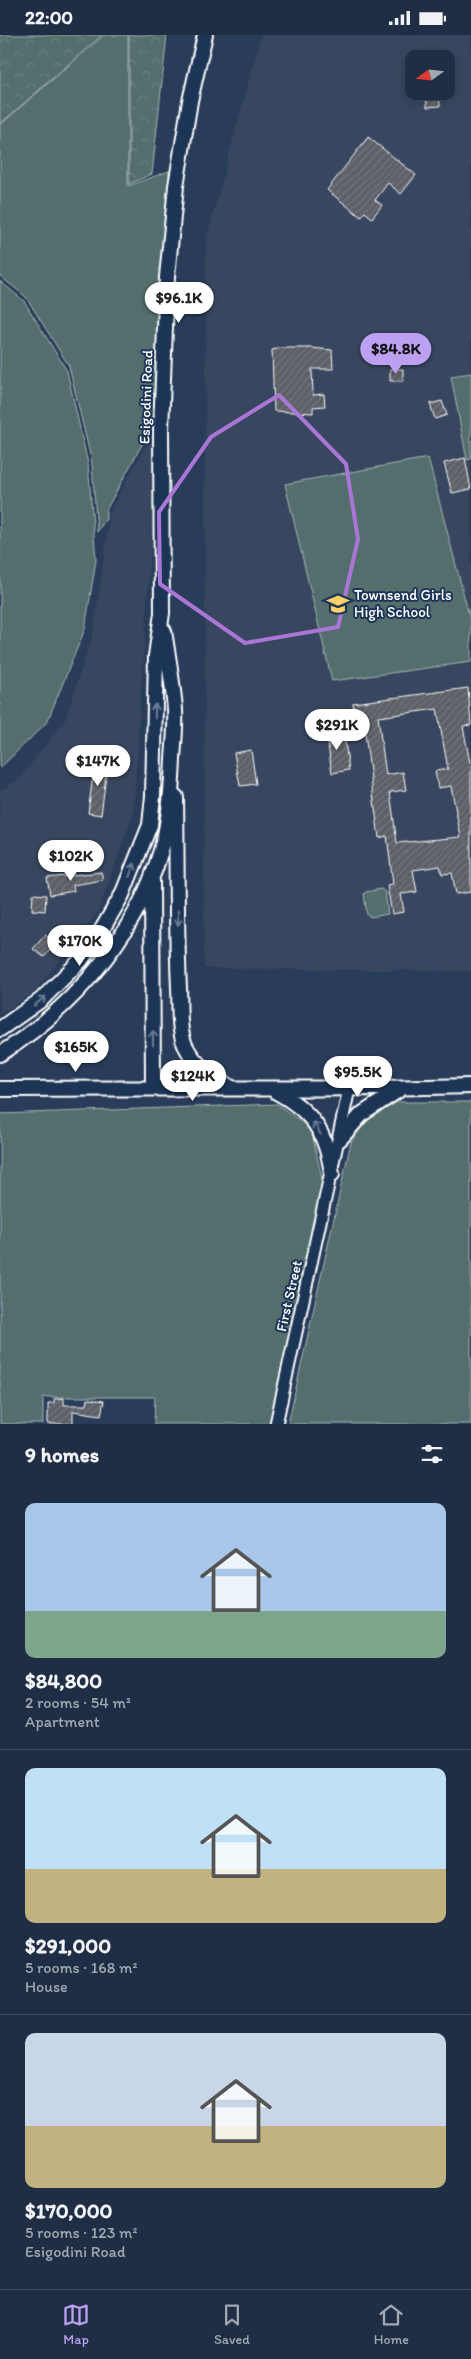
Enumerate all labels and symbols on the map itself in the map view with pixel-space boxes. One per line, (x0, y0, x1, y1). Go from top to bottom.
north arrow (405, 50, 455, 100)
pin: $96.1K (138, 281, 220, 324)
pin: $84.8K (355, 333, 437, 375)
street label: Esigodini Road (135, 350, 157, 444)
place label: Townsend Girls High School (354, 586, 452, 621)
school or university icon: Townsend Girls High School (325, 591, 351, 617)
one-way arrow (150, 703, 160, 720)
pin: $291K (302, 709, 372, 751)
pin: $147K (63, 745, 133, 787)
pin: $102K (36, 839, 106, 882)
one-way arrow (128, 863, 138, 878)
one-way arrow (173, 909, 182, 925)
pin: $170K (45, 925, 115, 967)
one-way arrow (33, 995, 46, 1006)
one-way arrow (148, 1030, 158, 1046)
pin: $165K (41, 1031, 111, 1073)
pin: $95.5K (317, 1055, 399, 1098)
pin: $124K (158, 1059, 228, 1102)
one-way arrow (312, 1120, 322, 1135)
street label: First Street (272, 1258, 306, 1334)

